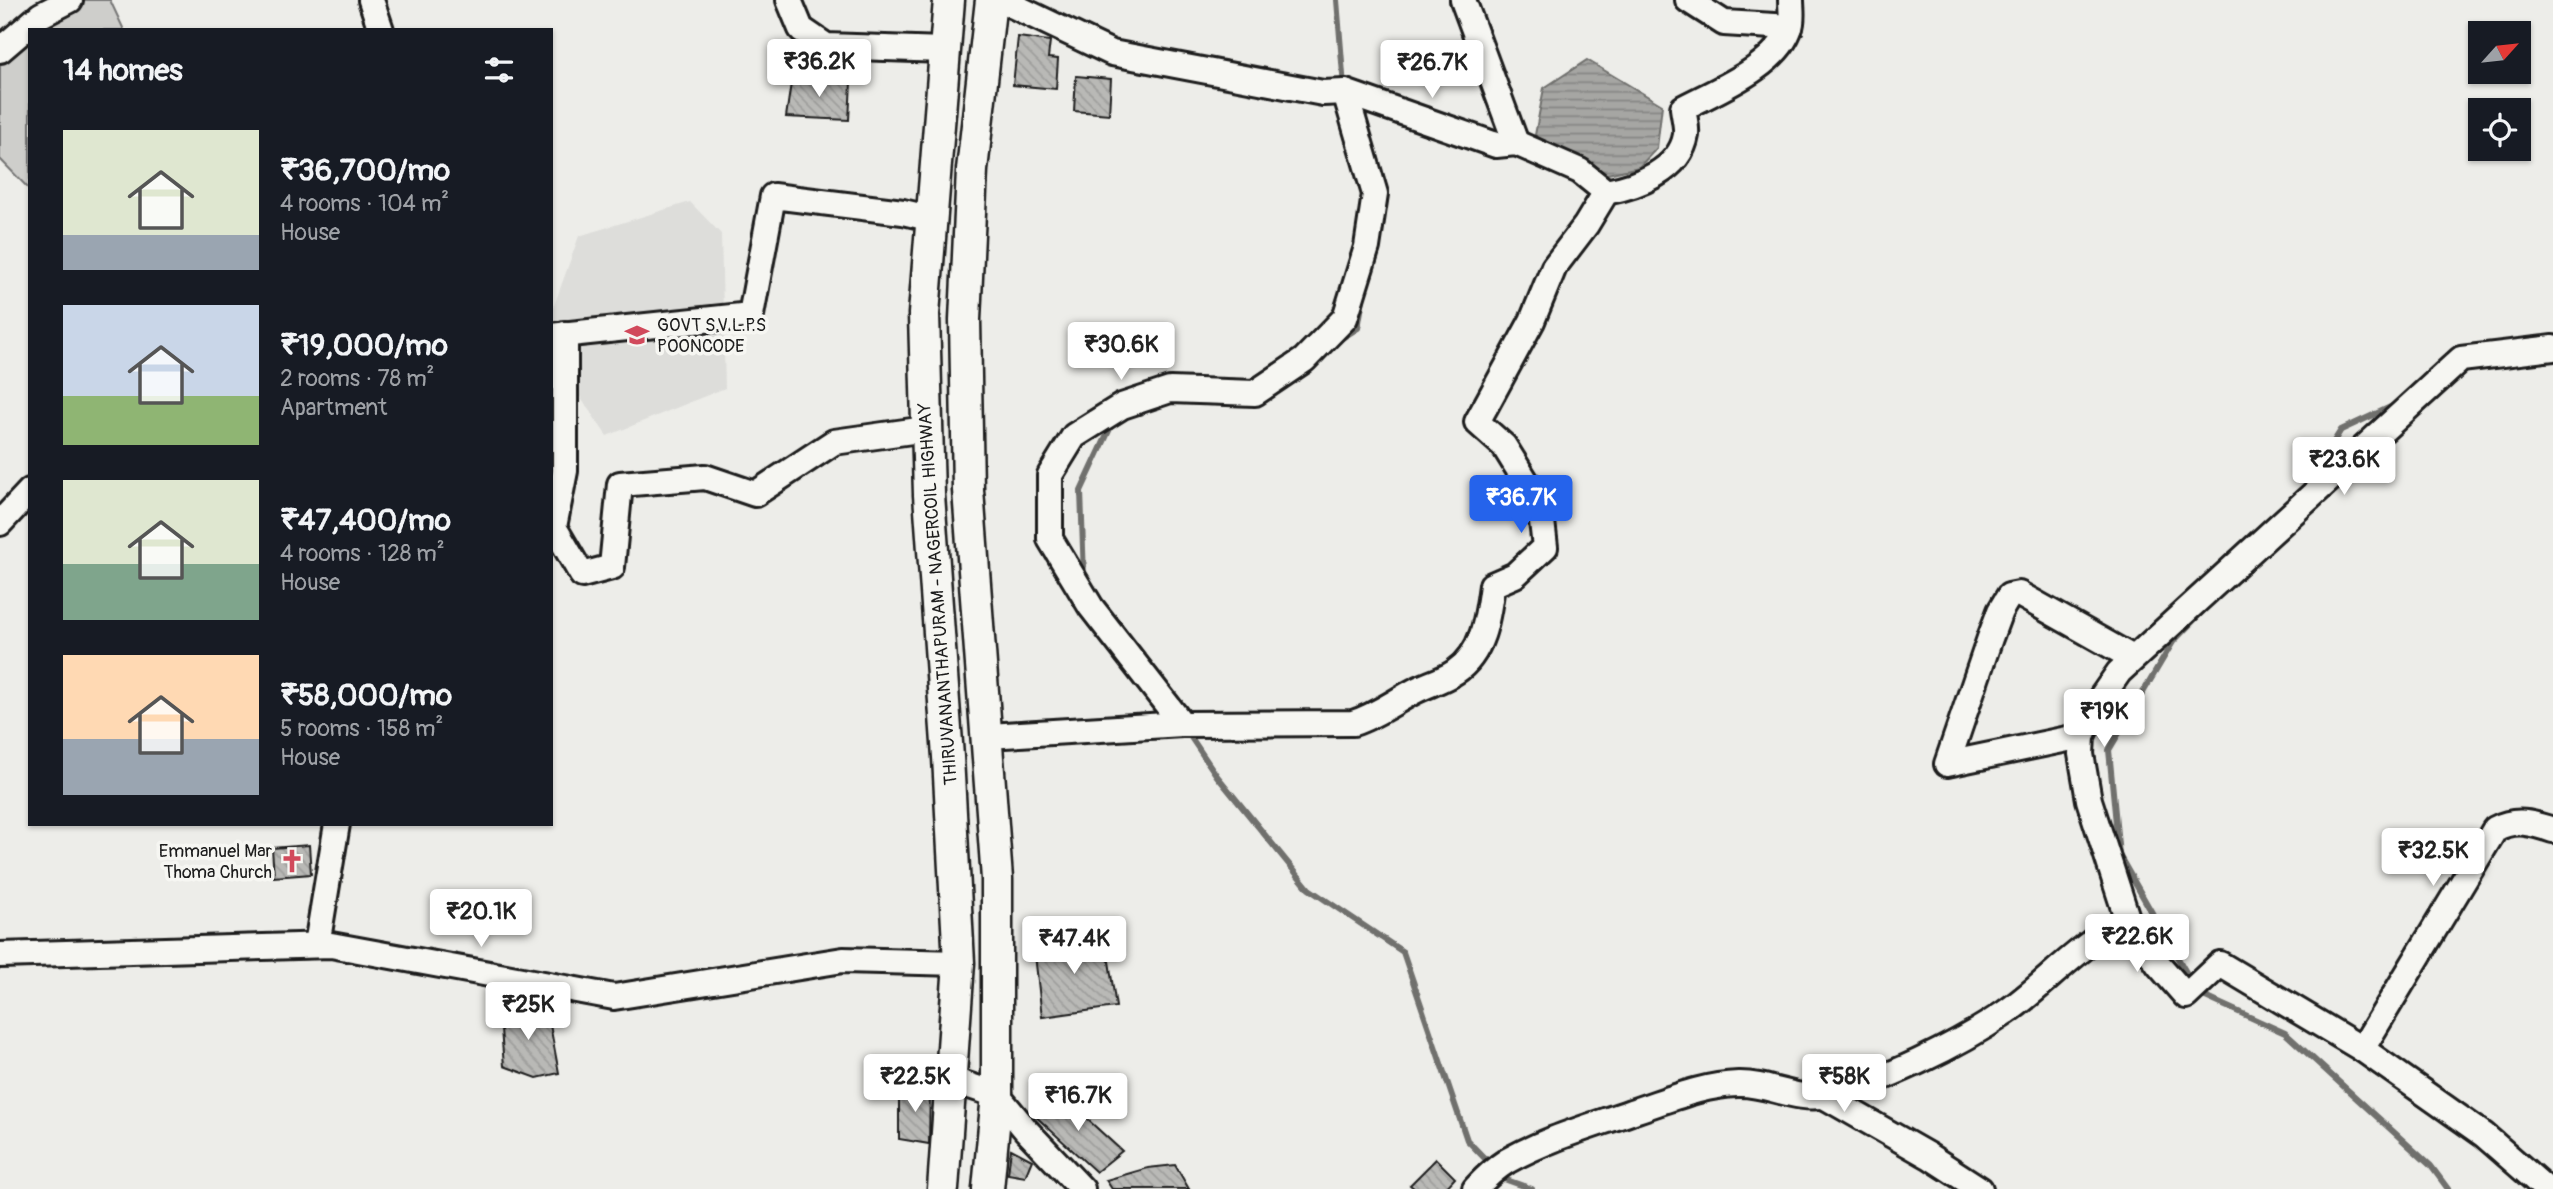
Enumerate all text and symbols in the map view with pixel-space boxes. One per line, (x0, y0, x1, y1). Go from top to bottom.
north arrow (2468, 21, 2530, 84)
map controls (2468, 21, 2531, 161)
pin: ₹36.2K (762, 40, 876, 99)
pin: ₹26.7K (1375, 41, 1489, 100)
text: ₹36.2K (783, 47, 855, 76)
text: ₹26.7K (1396, 48, 1468, 77)
icon: filters (480, 51, 518, 89)
text: 14 homes (63, 52, 183, 89)
button: locate (2468, 98, 2531, 161)
text: ₹36,700/mo (280, 152, 450, 189)
icon: home (119, 158, 203, 242)
text: 4 rooms · 104 m² (280, 189, 449, 218)
text: House (280, 218, 340, 247)
place label: GOVT S.V.L.P.S POONCODE (657, 314, 766, 358)
school or university icon: GOVT S.V.L.P.S POONCODE (623, 321, 651, 349)
pin: ₹30.6K (1064, 322, 1178, 382)
text: ₹19,000/mo (280, 327, 448, 364)
text: ₹30.6K (1084, 330, 1158, 359)
icon: home (119, 333, 203, 417)
text: 2 rooms · 78 m² (280, 364, 434, 393)
text: Apartment (280, 393, 387, 422)
street label: THIRUVANANTHAPURAM - NAGERCOIL HIGHWAY (913, 401, 963, 786)
pin: ₹23.6K (2287, 438, 2401, 497)
text: ₹23.6K (2308, 445, 2380, 474)
pin: ₹36.7K (1464, 476, 1578, 535)
text: ₹36.7K (1485, 483, 1557, 512)
text: ₹47,400/mo (280, 502, 451, 539)
icon: home (119, 508, 203, 592)
text: 4 rooms · 128 m² (280, 539, 445, 568)
text: House (280, 568, 340, 597)
text: ₹58,000/mo (280, 677, 452, 714)
icon: home (119, 683, 203, 767)
pin: ₹19K (2063, 690, 2145, 749)
text: ₹19K (2080, 697, 2128, 726)
text: 5 rooms · 158 m² (280, 714, 443, 743)
text: House (280, 743, 340, 772)
pin: ₹32.5K (2376, 828, 2490, 888)
text: ₹32.5K (2398, 836, 2468, 865)
place label: Emmanuel Mar Thoma Church (159, 840, 273, 884)
church icon: Emmanuel Mar Thoma Church (278, 847, 306, 875)
pin: ₹20.1K (424, 890, 538, 949)
text: ₹20.1K (446, 897, 516, 926)
pin: ₹22.6K (2080, 914, 2194, 974)
pin: ₹47.4K (1017, 916, 1131, 976)
text: ₹22.6K (2101, 922, 2173, 951)
text: ₹47.4K (1038, 924, 1110, 953)
pin: ₹25K (487, 982, 569, 1042)
text: ₹25K (502, 990, 555, 1019)
pin: ₹22.5K (858, 1054, 972, 1114)
pin: ₹58K (1803, 1054, 1885, 1114)
text: ₹22.5K (880, 1062, 950, 1091)
text: ₹58K (1818, 1062, 1870, 1091)
pin: ₹16.7K (1021, 1074, 1135, 1133)
text: ₹16.7K (1044, 1081, 1112, 1110)

